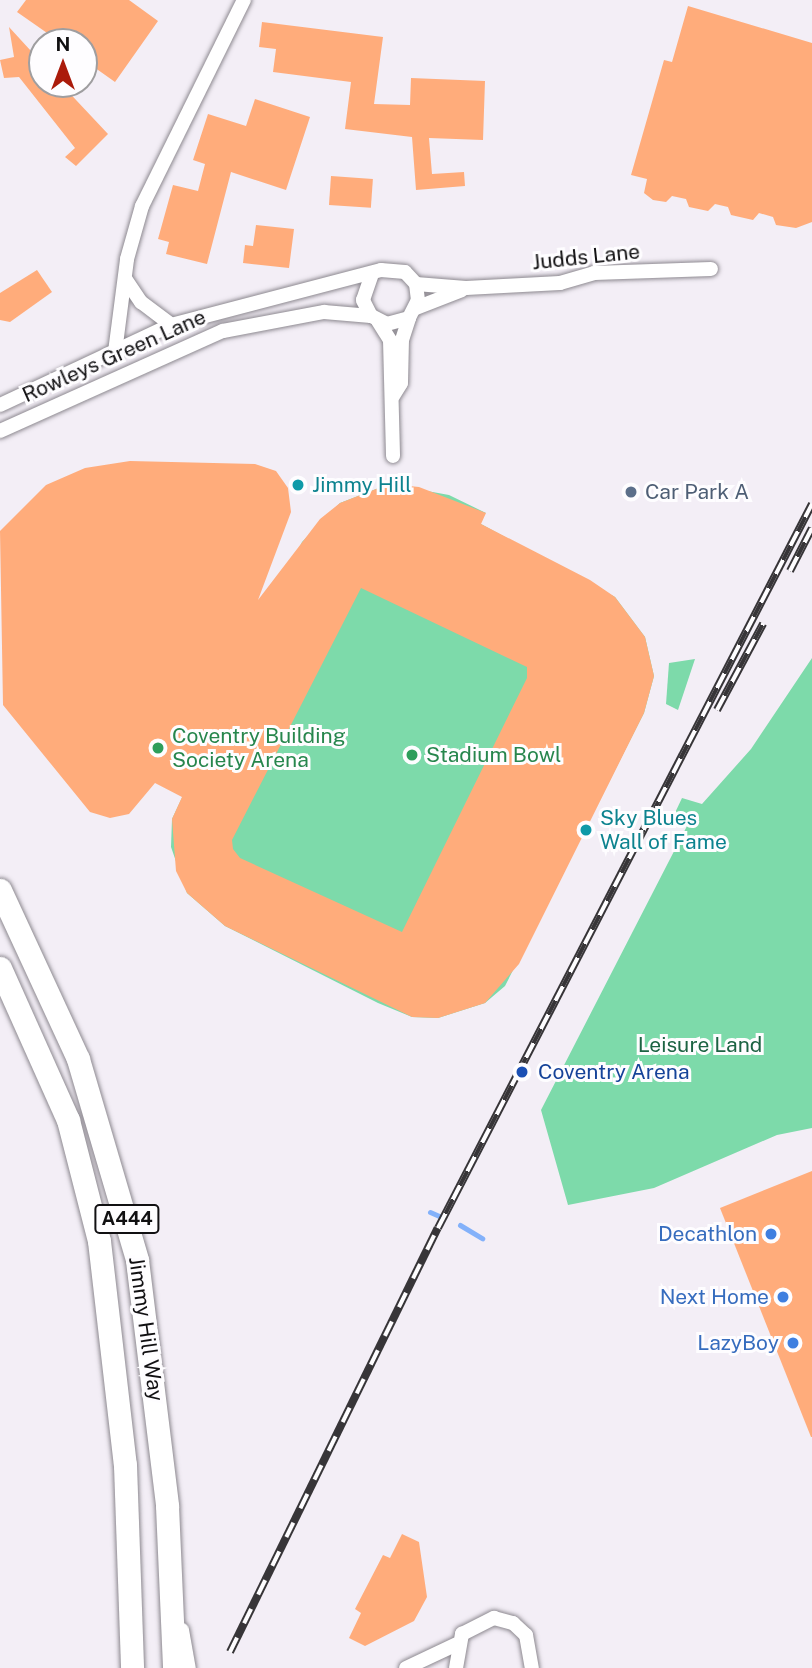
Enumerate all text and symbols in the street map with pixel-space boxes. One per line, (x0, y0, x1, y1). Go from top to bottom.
north arrow (28, 28, 98, 98)
text: N (56, 33, 70, 55)
street label: Judds Lane (531, 239, 641, 275)
street label: Rowleys Green Lane (18, 304, 210, 408)
place label: Jimmy Hill (312, 472, 412, 498)
marker: Jimmy Hill (290, 477, 306, 493)
place label: Car Park A (645, 479, 749, 505)
marker: Car Park A (623, 484, 639, 500)
place label: Coventry Building Society Arena (172, 723, 346, 773)
marker: Coventry Building Society Arena (150, 740, 166, 756)
place label: Stadium Bowl (426, 742, 561, 768)
marker: Stadium Bowl (404, 747, 420, 763)
place label: Sky Blues Wall of Fame (600, 805, 727, 855)
marker: Sky Blues Wall of Fame (578, 822, 594, 838)
park label: Leisure Land (638, 1032, 762, 1058)
place label: Coventry Arena (538, 1059, 690, 1085)
marker: Coventry Arena (512, 1062, 532, 1082)
road number: A444 (94, 1204, 160, 1234)
place label: Decathlon (658, 1221, 757, 1247)
marker: Decathlon (763, 1226, 779, 1242)
street label: Jimmy Hill Way (123, 1255, 169, 1403)
place label: Next Home (660, 1284, 769, 1310)
marker: Next Home (775, 1289, 791, 1305)
place label: LazyBoy (697, 1330, 779, 1356)
marker: LazyBoy (785, 1335, 801, 1351)

